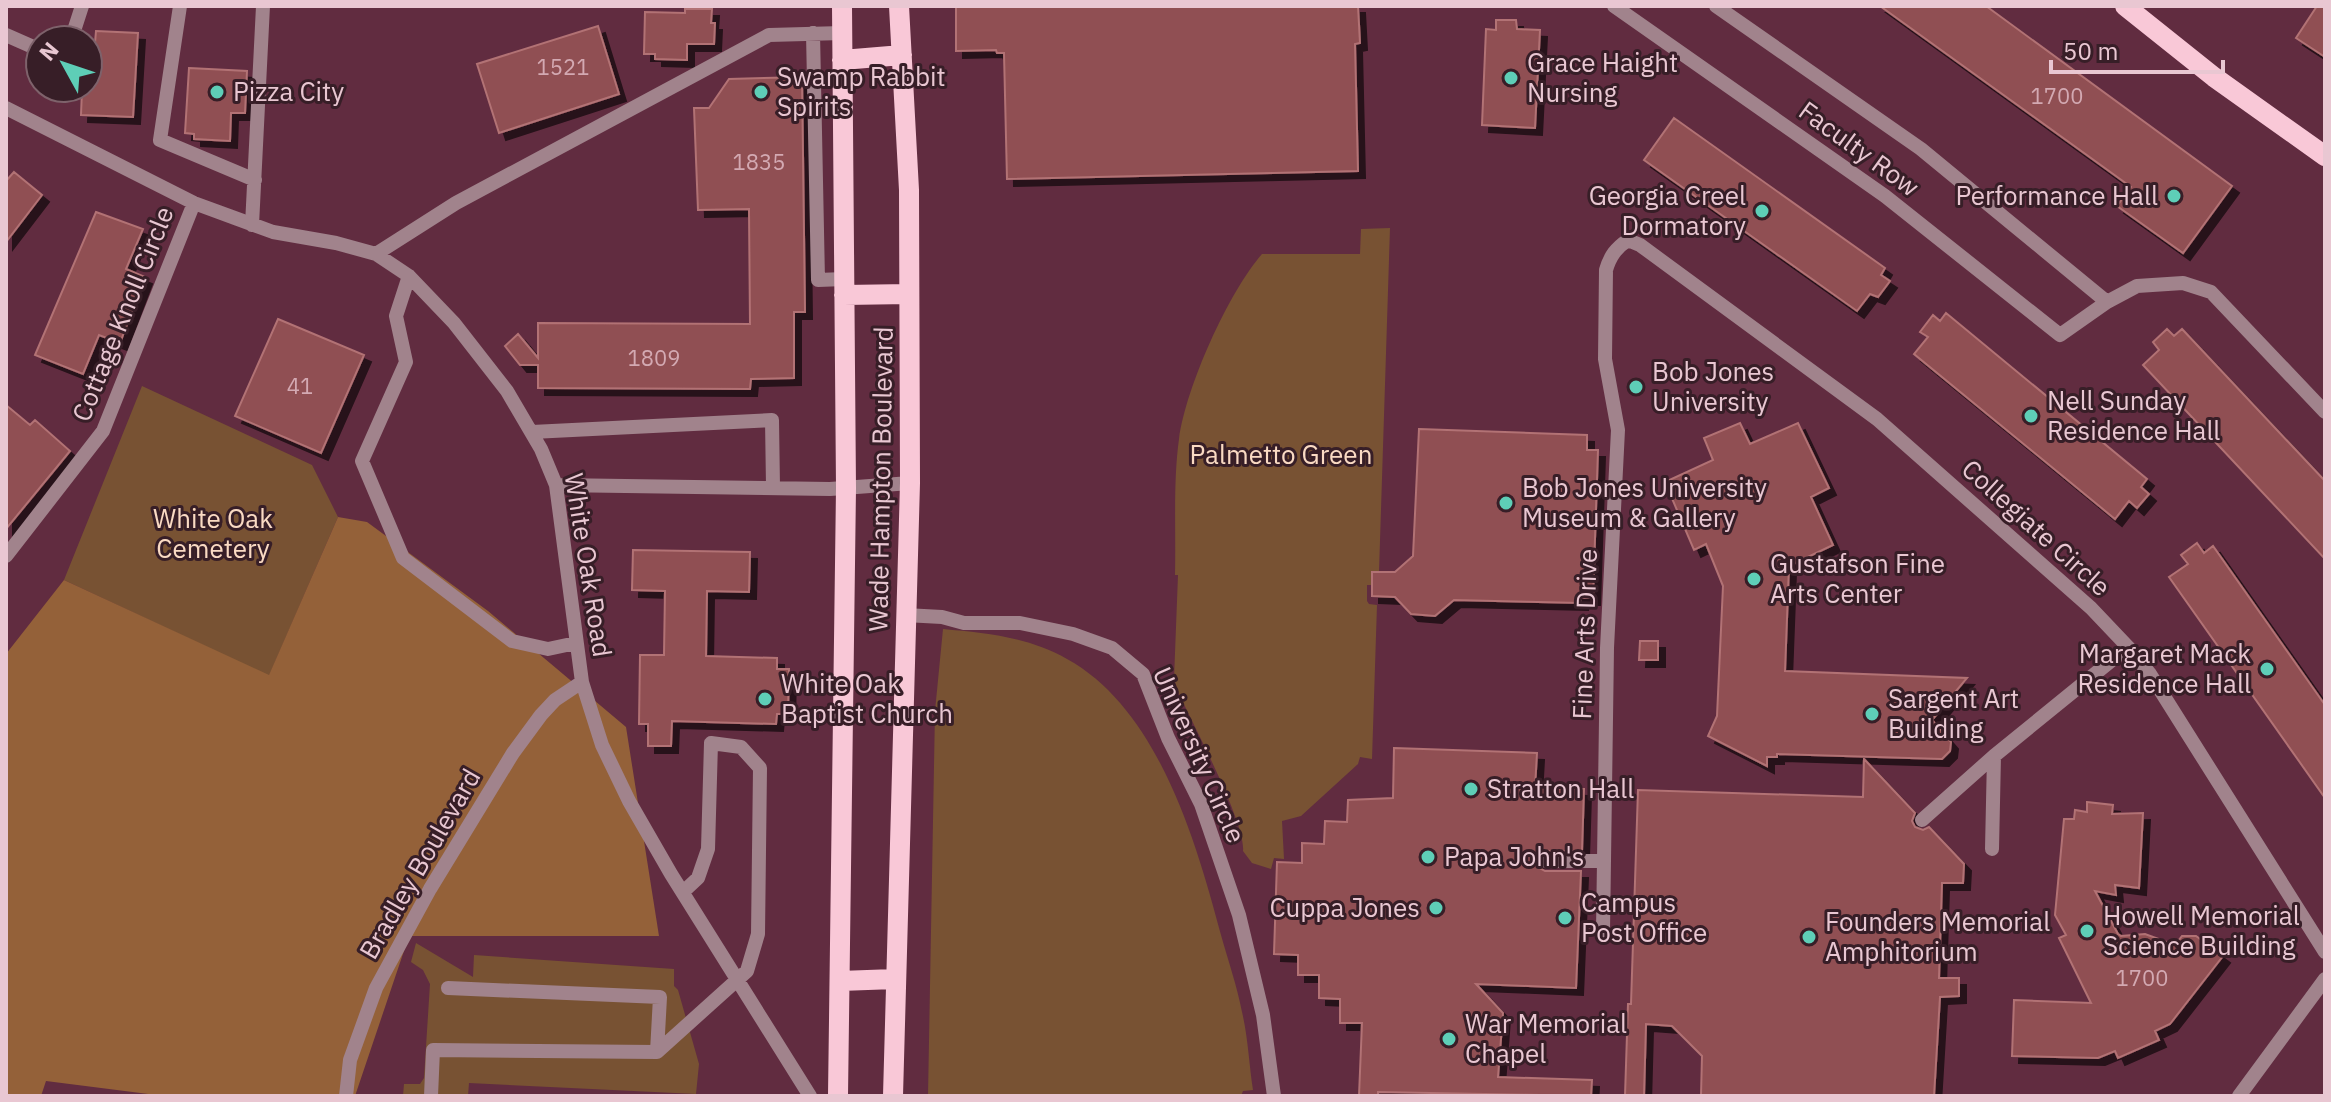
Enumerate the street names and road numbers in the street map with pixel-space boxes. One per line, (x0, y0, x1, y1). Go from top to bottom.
street label: Faculty Row (1793, 93, 1927, 203)
street label: Cottage Knoll Circle (63, 201, 181, 426)
street label: Wade Hampton Boulevard (860, 326, 900, 632)
street label: Collegiate Circle (1955, 451, 2118, 603)
street label: White Oak Road (558, 470, 620, 659)
street label: Fine Arts Drive (1564, 548, 1604, 720)
street label: University Circle (1146, 661, 1254, 848)
street label: Bradley Boulevard (351, 762, 487, 965)

